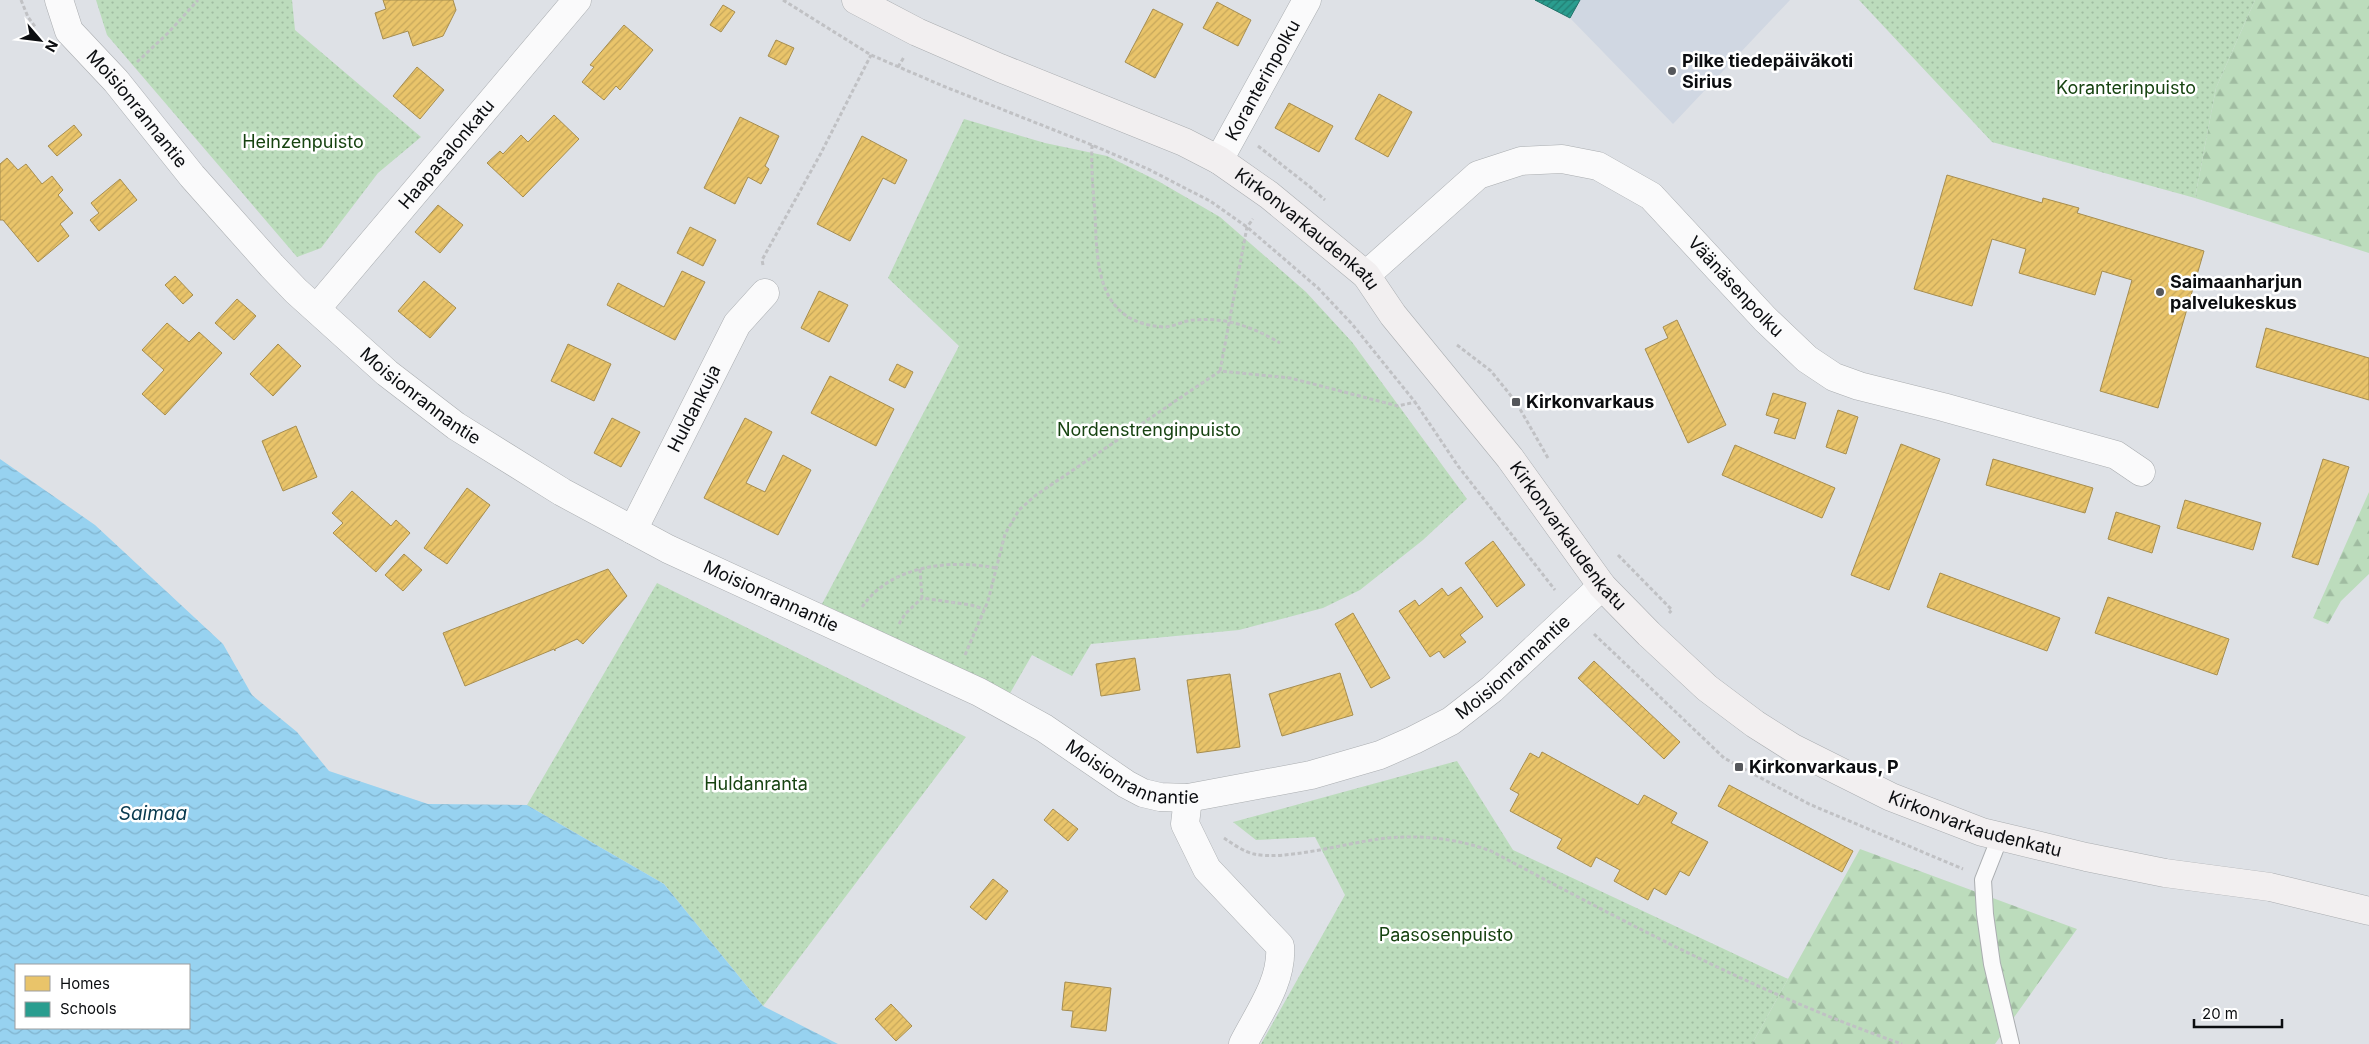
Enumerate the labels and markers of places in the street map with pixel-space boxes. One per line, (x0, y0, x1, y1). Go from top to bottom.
place label: Pilke tiedepäiväkoti Sirius (1682, 50, 1853, 92)
marker: Pilke tiedepäiväkoti Sirius (1666, 65, 1678, 77)
place label: Saimaanharjun palvelukeskus (2170, 271, 2302, 313)
marker: Saimaanharjun palvelukeskus (2154, 286, 2166, 298)
place label: Kirkonvarkaus (1526, 391, 1654, 412)
marker: Kirkonvarkaus (1510, 396, 1522, 408)
place label: Kirkonvarkaus, P (1749, 756, 1899, 777)
marker: Kirkonvarkaus, P (1733, 761, 1745, 773)

